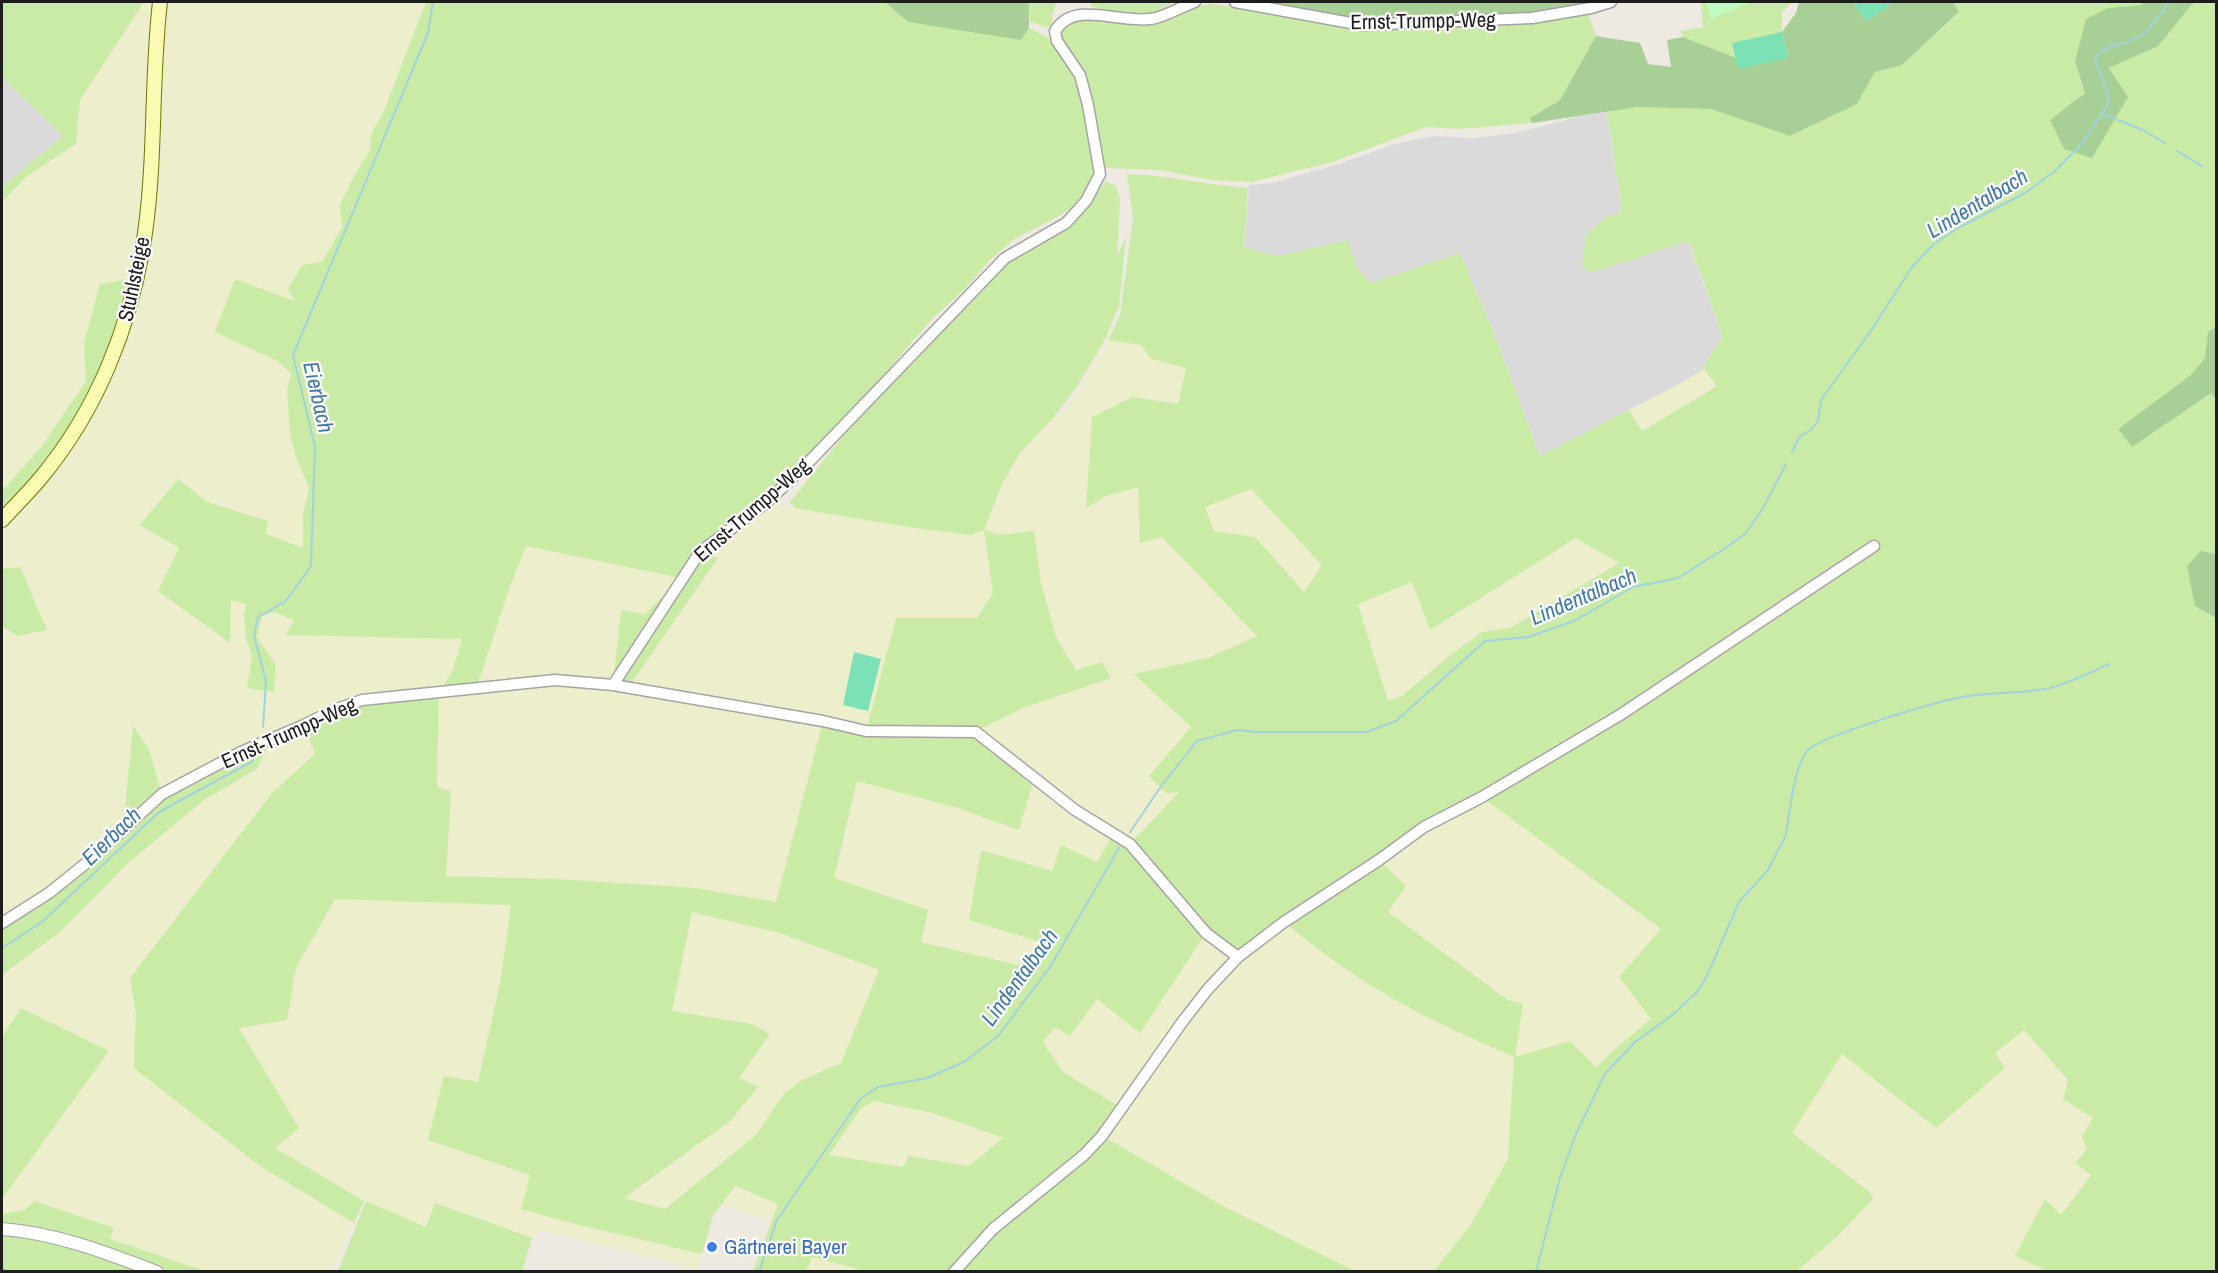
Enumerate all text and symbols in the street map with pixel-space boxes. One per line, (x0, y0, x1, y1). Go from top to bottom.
street label: Ernst-Trumpp-Weg (1350, 5, 1496, 36)
water label: Lindentalbach (1921, 161, 2033, 245)
street label: Stuhlsteige (110, 234, 157, 324)
water label: Eierbach (296, 358, 342, 436)
street label: Ernst-Trumpp-Weg (687, 451, 816, 568)
water label: Lindentalbach (1525, 560, 1641, 632)
street label: Ernst-Trumpp-Weg (216, 690, 362, 775)
water label: Eierbach (75, 800, 147, 872)
water label: Lindentalbach (974, 922, 1064, 1032)
place label: Gärtnerei Bayer (724, 1232, 847, 1261)
marker: Gärtnerei Bayer (705, 1240, 719, 1254)

